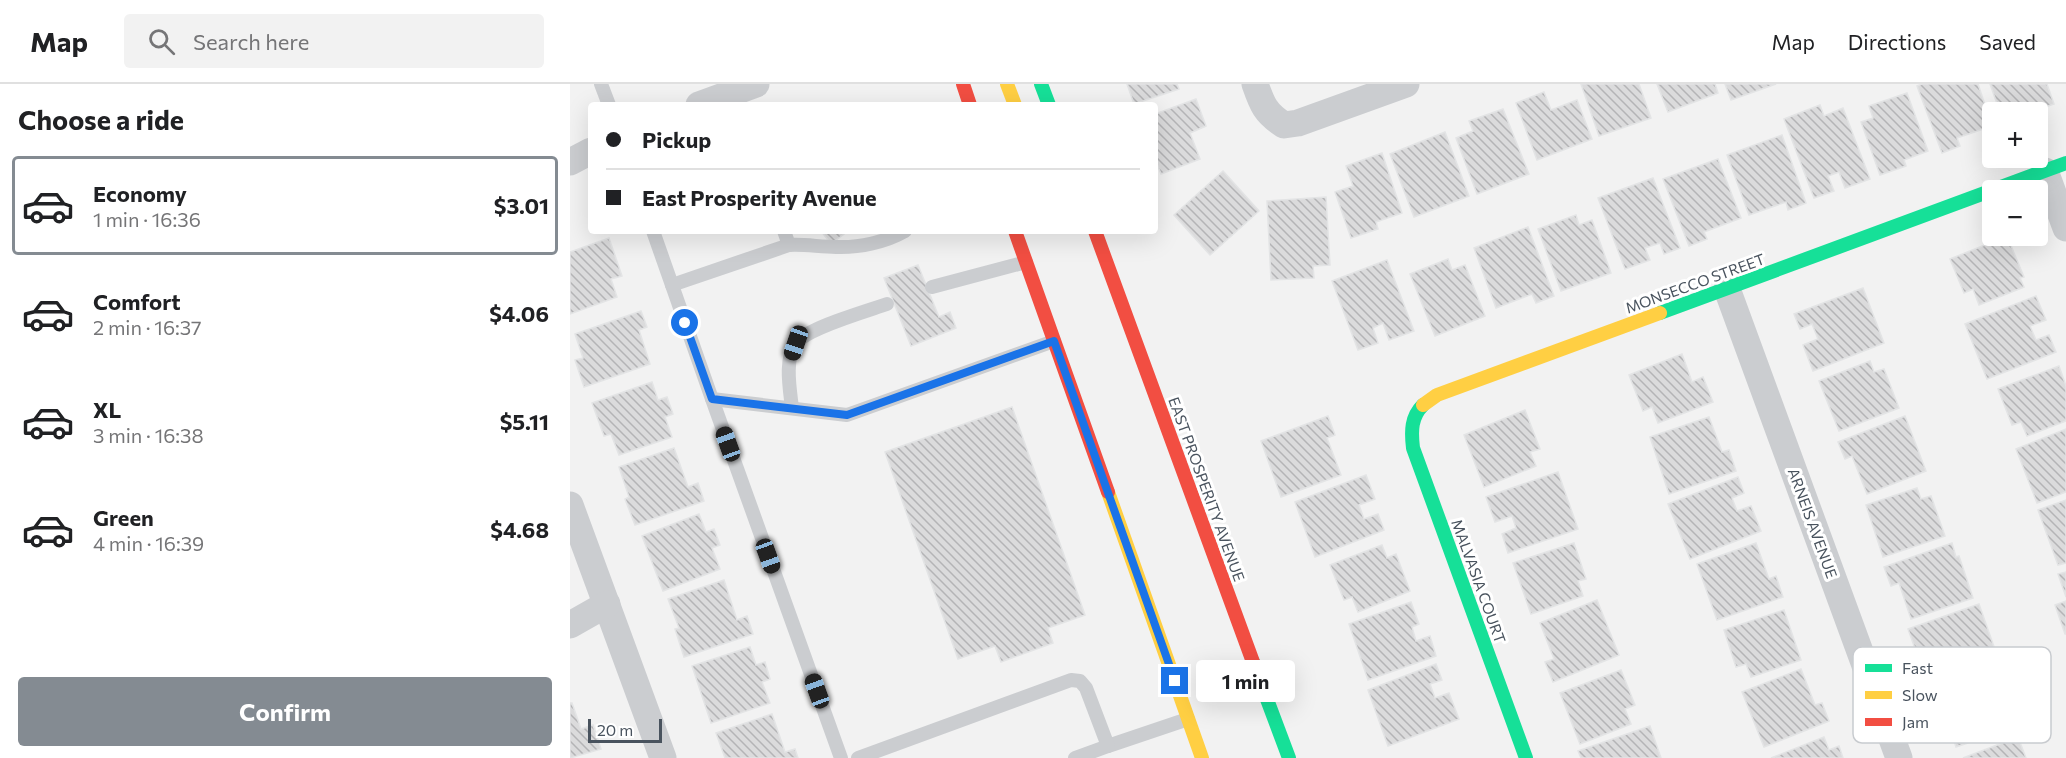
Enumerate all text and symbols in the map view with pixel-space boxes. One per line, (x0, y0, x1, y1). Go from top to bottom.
search box (124, 14, 544, 68)
text: Map (30, 24, 88, 58)
icon: search (145, 25, 178, 58)
text: Search here (193, 28, 309, 55)
text: Map (1772, 29, 1815, 54)
text: Directions (1848, 29, 1946, 54)
text: Saved (1979, 29, 2036, 54)
map controls (1982, 102, 2048, 246)
button: + (1982, 102, 2048, 168)
text: Choose a ride (18, 103, 184, 136)
text: Pickup (642, 126, 711, 153)
icon: car (21, 179, 75, 233)
text: Economy (93, 180, 187, 207)
button: − (1982, 180, 2048, 246)
text: East Prosperity Avenue (642, 184, 877, 211)
text: $3.01 (494, 192, 549, 219)
text: 1 min · 16:36 (93, 207, 201, 231)
street label: MONSECCO STREET (1623, 249, 1767, 317)
icon: car (21, 287, 75, 341)
text: Comfort (93, 288, 181, 315)
text: $4.06 (489, 300, 549, 327)
route start (671, 309, 698, 336)
text: 2 min · 16:37 (93, 315, 202, 339)
car (782, 323, 810, 363)
street label: EAST PROSPERITY AVENUE (1165, 394, 1249, 584)
icon: car (21, 395, 75, 449)
text: XL (93, 396, 121, 423)
text: $5.11 (500, 408, 549, 435)
text: 3 min · 16:38 (93, 423, 204, 447)
car (713, 424, 743, 464)
street label: ARNEIS AVENUE (1785, 465, 1841, 581)
icon: car (21, 503, 75, 557)
text: Green (93, 504, 154, 531)
text: $4.68 (490, 516, 549, 543)
street label: MALVASIA COURT (1448, 516, 1510, 646)
text: 4 min · 16:39 (93, 531, 204, 555)
car (753, 536, 783, 576)
legend (1853, 647, 2051, 743)
text: Fast (1902, 658, 1933, 677)
callout: 1 min (1196, 660, 1295, 702)
route end (1161, 667, 1188, 694)
text: 1 min (1222, 669, 1269, 693)
car (802, 671, 832, 711)
button: Confirm (18, 677, 552, 746)
text: Slow (1902, 685, 1938, 704)
text: Jam (1902, 712, 1929, 731)
scale bar (588, 716, 662, 744)
text: 20 m (597, 720, 633, 739)

